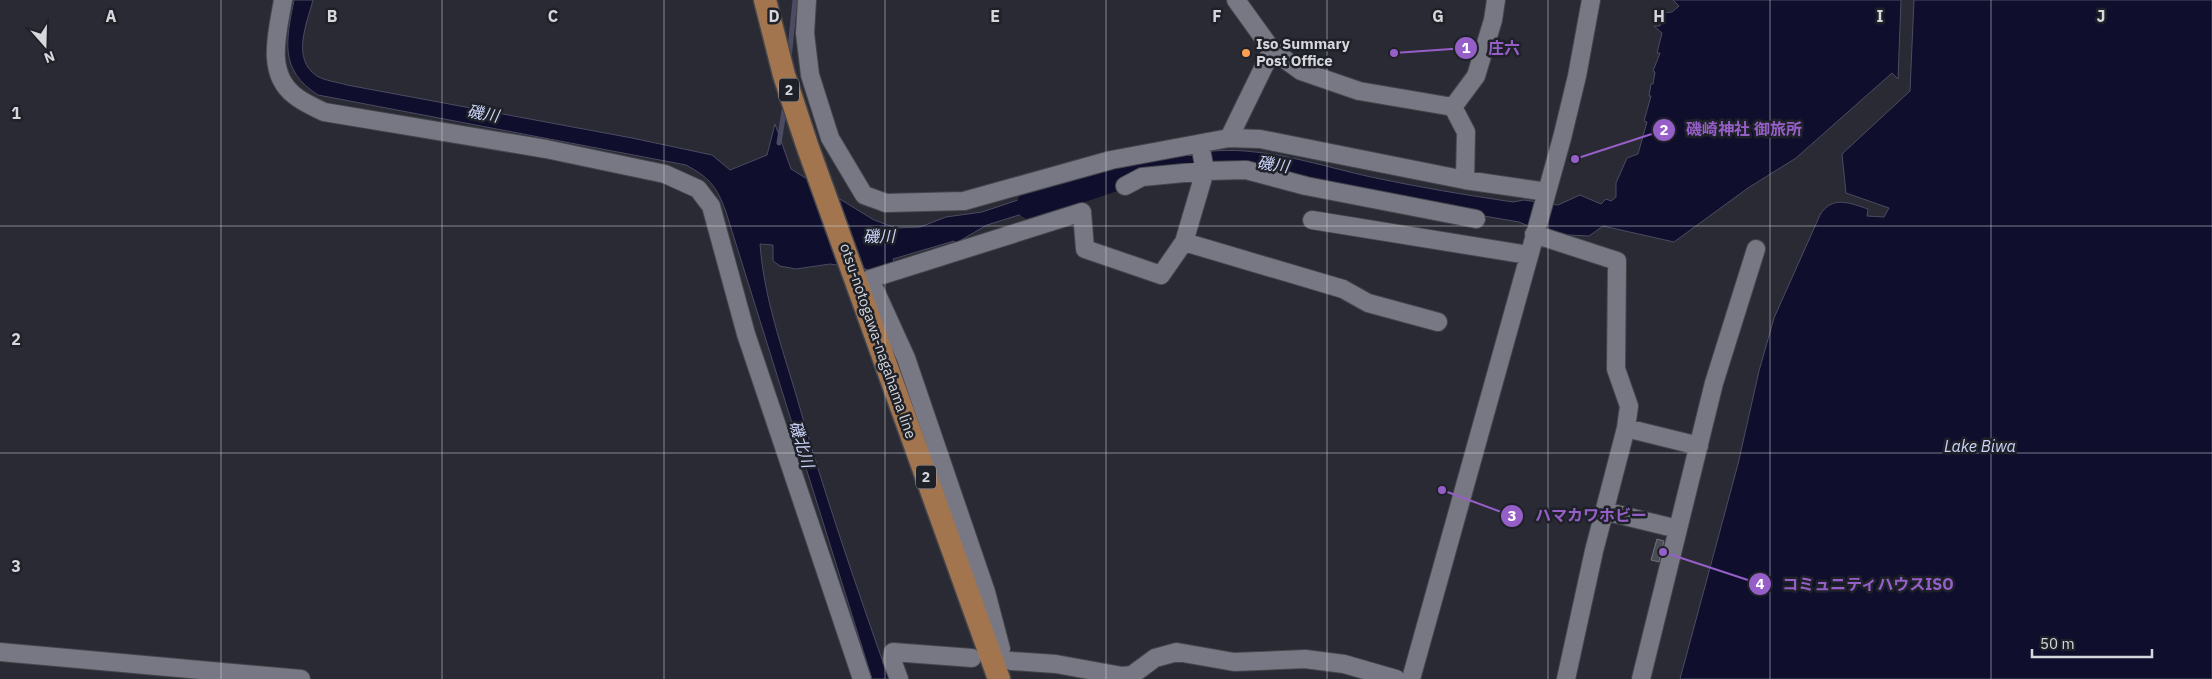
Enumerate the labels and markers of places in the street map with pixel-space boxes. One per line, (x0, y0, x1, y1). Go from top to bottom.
callout: 庄六 (1453, 33, 1530, 64)
place label: Iso Summary Post Office (1256, 34, 1350, 70)
marker: Iso Summary Post Office (1240, 47, 1252, 59)
callout: 磯崎神社 御旅所 (1651, 114, 1812, 145)
callout: ハマカワホビー (1500, 500, 1657, 531)
callout: コミュニティハウスISO (1747, 569, 1964, 600)

